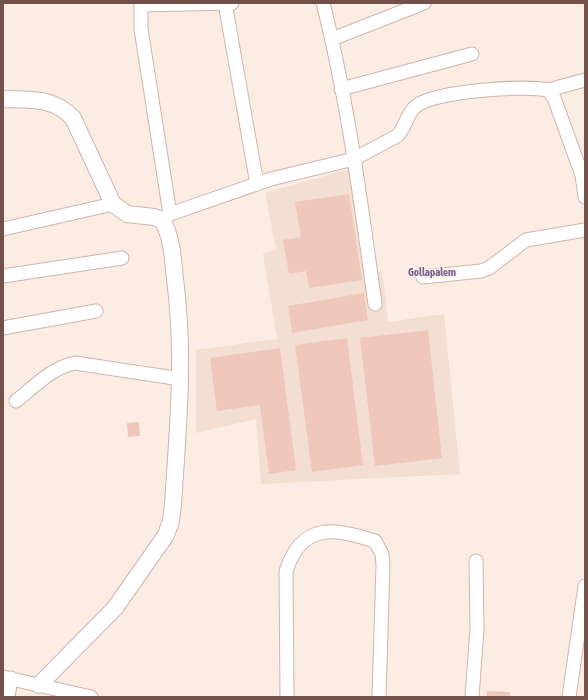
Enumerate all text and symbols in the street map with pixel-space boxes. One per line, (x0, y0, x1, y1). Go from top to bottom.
district label: Gollapalem (408, 266, 456, 278)

